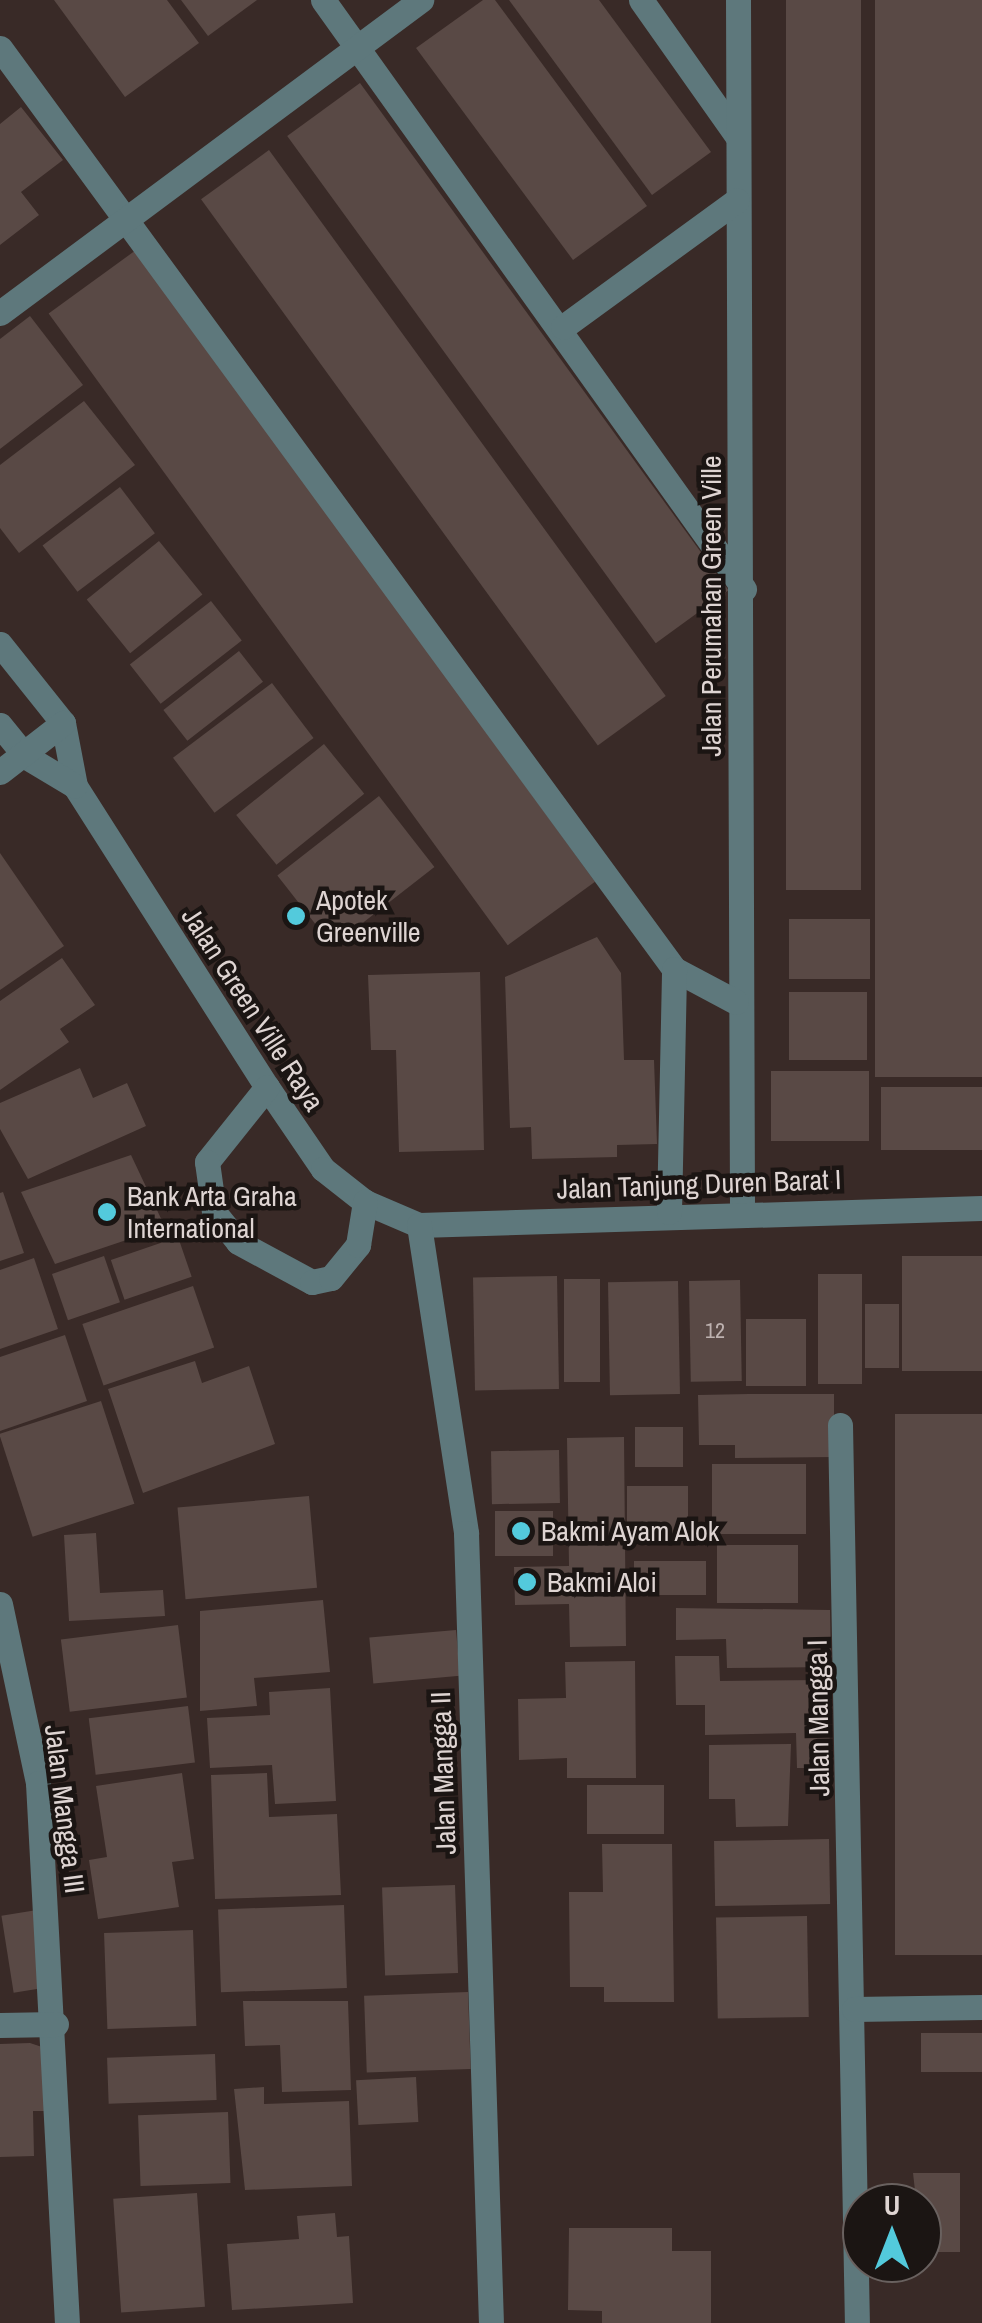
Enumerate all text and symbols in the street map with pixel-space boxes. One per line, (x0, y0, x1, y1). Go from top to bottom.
street label: Jalan Perumahan Green Ville (694, 456, 728, 756)
place label: Apotek Greenville (316, 883, 421, 949)
street label: Jalan Green Ville Raya (175, 901, 331, 1117)
marker: Apotek Greenville (285, 905, 307, 927)
street label: Jalan Tanjung Duren Barat I (556, 1162, 842, 1206)
place label: Bank Arta Graha International (127, 1179, 298, 1245)
marker: Bank Arta Graha International (96, 1201, 118, 1223)
house number: 12 (705, 1318, 725, 1344)
place label: Bakmi Ayam Alok (541, 1514, 722, 1548)
marker: Bakmi Ayam Alok (510, 1520, 532, 1542)
place label: Bakmi Aloi (547, 1565, 658, 1599)
marker: Bakmi Aloi (516, 1571, 538, 1593)
street label: Jalan Mangga I (800, 1639, 836, 1797)
street label: Jalan Mangga II (423, 1691, 463, 1855)
street label: Jalan Mangga III (38, 1723, 92, 1895)
north arrow (842, 2183, 942, 2283)
text: U (884, 2186, 900, 2224)

